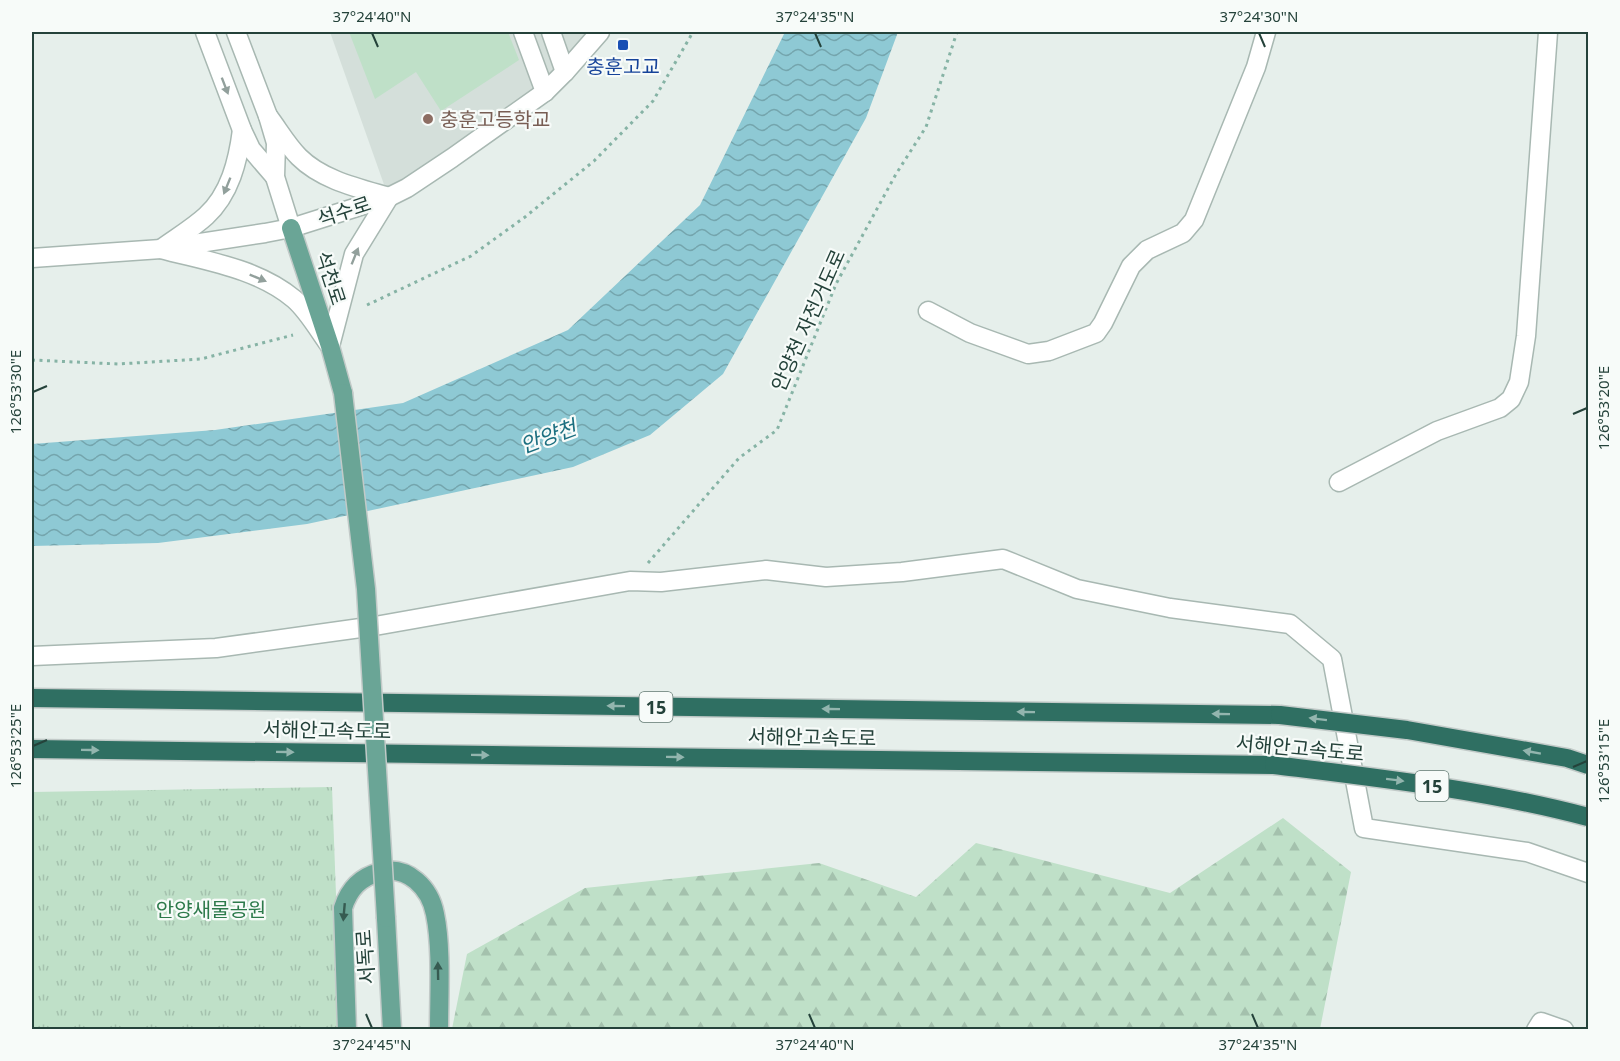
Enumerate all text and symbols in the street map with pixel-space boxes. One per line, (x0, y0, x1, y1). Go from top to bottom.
text: 37°24'40"N (333, 6, 411, 26)
text: 37°24'35"N (776, 6, 854, 26)
text: 37°24'30"N (1220, 6, 1298, 26)
marker: 충훈고교 (616, 38, 630, 52)
place label: 충훈고교 (586, 53, 660, 80)
one-way arrow (221, 77, 231, 95)
place label: 충훈고등학교 (440, 106, 550, 133)
marker: 충훈고등학교 (421, 112, 435, 126)
one-way arrow (222, 178, 232, 196)
street label: 석수로 (314, 190, 374, 232)
street label: 안양천 자전거도로 (765, 245, 851, 395)
one-way arrow (350, 247, 360, 265)
street label: 석천로 (310, 248, 352, 308)
one-way arrow (250, 273, 268, 283)
text: 126°53'30"E (5, 350, 25, 434)
text: 126°53'20"E (1593, 366, 1613, 450)
water label: 안양천 (516, 412, 583, 459)
road number: 15 (640, 692, 672, 722)
one-way arrow (606, 701, 625, 711)
text: 126°53'25"E (5, 704, 25, 788)
one-way arrow (822, 704, 841, 714)
one-way arrow (1017, 707, 1036, 716)
one-way arrow (1212, 709, 1231, 719)
street label: 서해안고속도로 (262, 715, 392, 745)
one-way arrow (1308, 715, 1327, 724)
text: 126°53'15"E (1593, 719, 1613, 803)
street label: 서해안고속도로 (747, 722, 877, 752)
street label: 서해안고속도로 (1235, 729, 1365, 767)
one-way arrow (80, 745, 99, 755)
one-way arrow (275, 747, 294, 757)
one-way arrow (1522, 747, 1541, 756)
one-way arrow (470, 750, 489, 760)
one-way arrow (665, 752, 684, 762)
road number: 15 (1416, 771, 1448, 801)
one-way arrow (1385, 775, 1404, 785)
park label: 안양새물공원 (156, 896, 266, 923)
one-way arrow (339, 903, 349, 922)
street label: 서독로 (350, 929, 380, 985)
one-way arrow (434, 962, 443, 981)
text: 37°24'45"N (333, 1034, 411, 1054)
text: 37°24'40"N (776, 1034, 854, 1054)
text: 37°24'35"N (1219, 1034, 1297, 1054)

